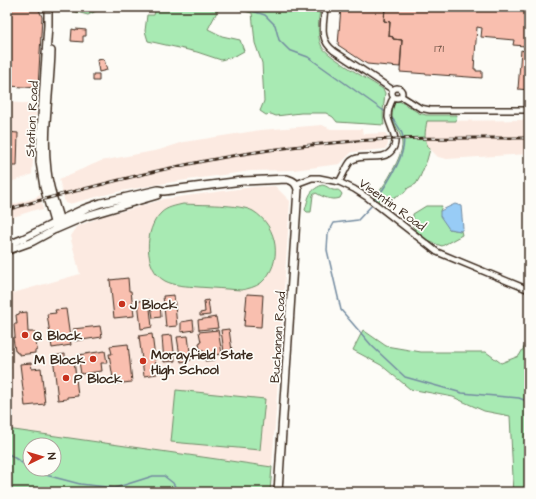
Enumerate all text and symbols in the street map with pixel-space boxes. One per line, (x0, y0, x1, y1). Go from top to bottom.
house number: 171 (434, 41, 444, 56)
street label: Station Road (21, 80, 43, 158)
street label: Visentin Road (355, 174, 430, 235)
street label: Buchanan Road (266, 290, 290, 383)
place label: J Block (129, 296, 178, 314)
marker: J Block (117, 299, 127, 309)
place label: Q Block (33, 327, 83, 345)
marker: Q Block (20, 330, 30, 340)
place label: Morayfield State High School (151, 346, 253, 381)
place label: M Block (34, 351, 86, 369)
marker: M Block (88, 354, 98, 364)
marker: Morayfield State High School (138, 356, 148, 366)
place label: P Block (74, 370, 123, 388)
marker: P Block (61, 373, 71, 383)
north arrow (22, 437, 62, 477)
text: N (44, 452, 59, 460)

